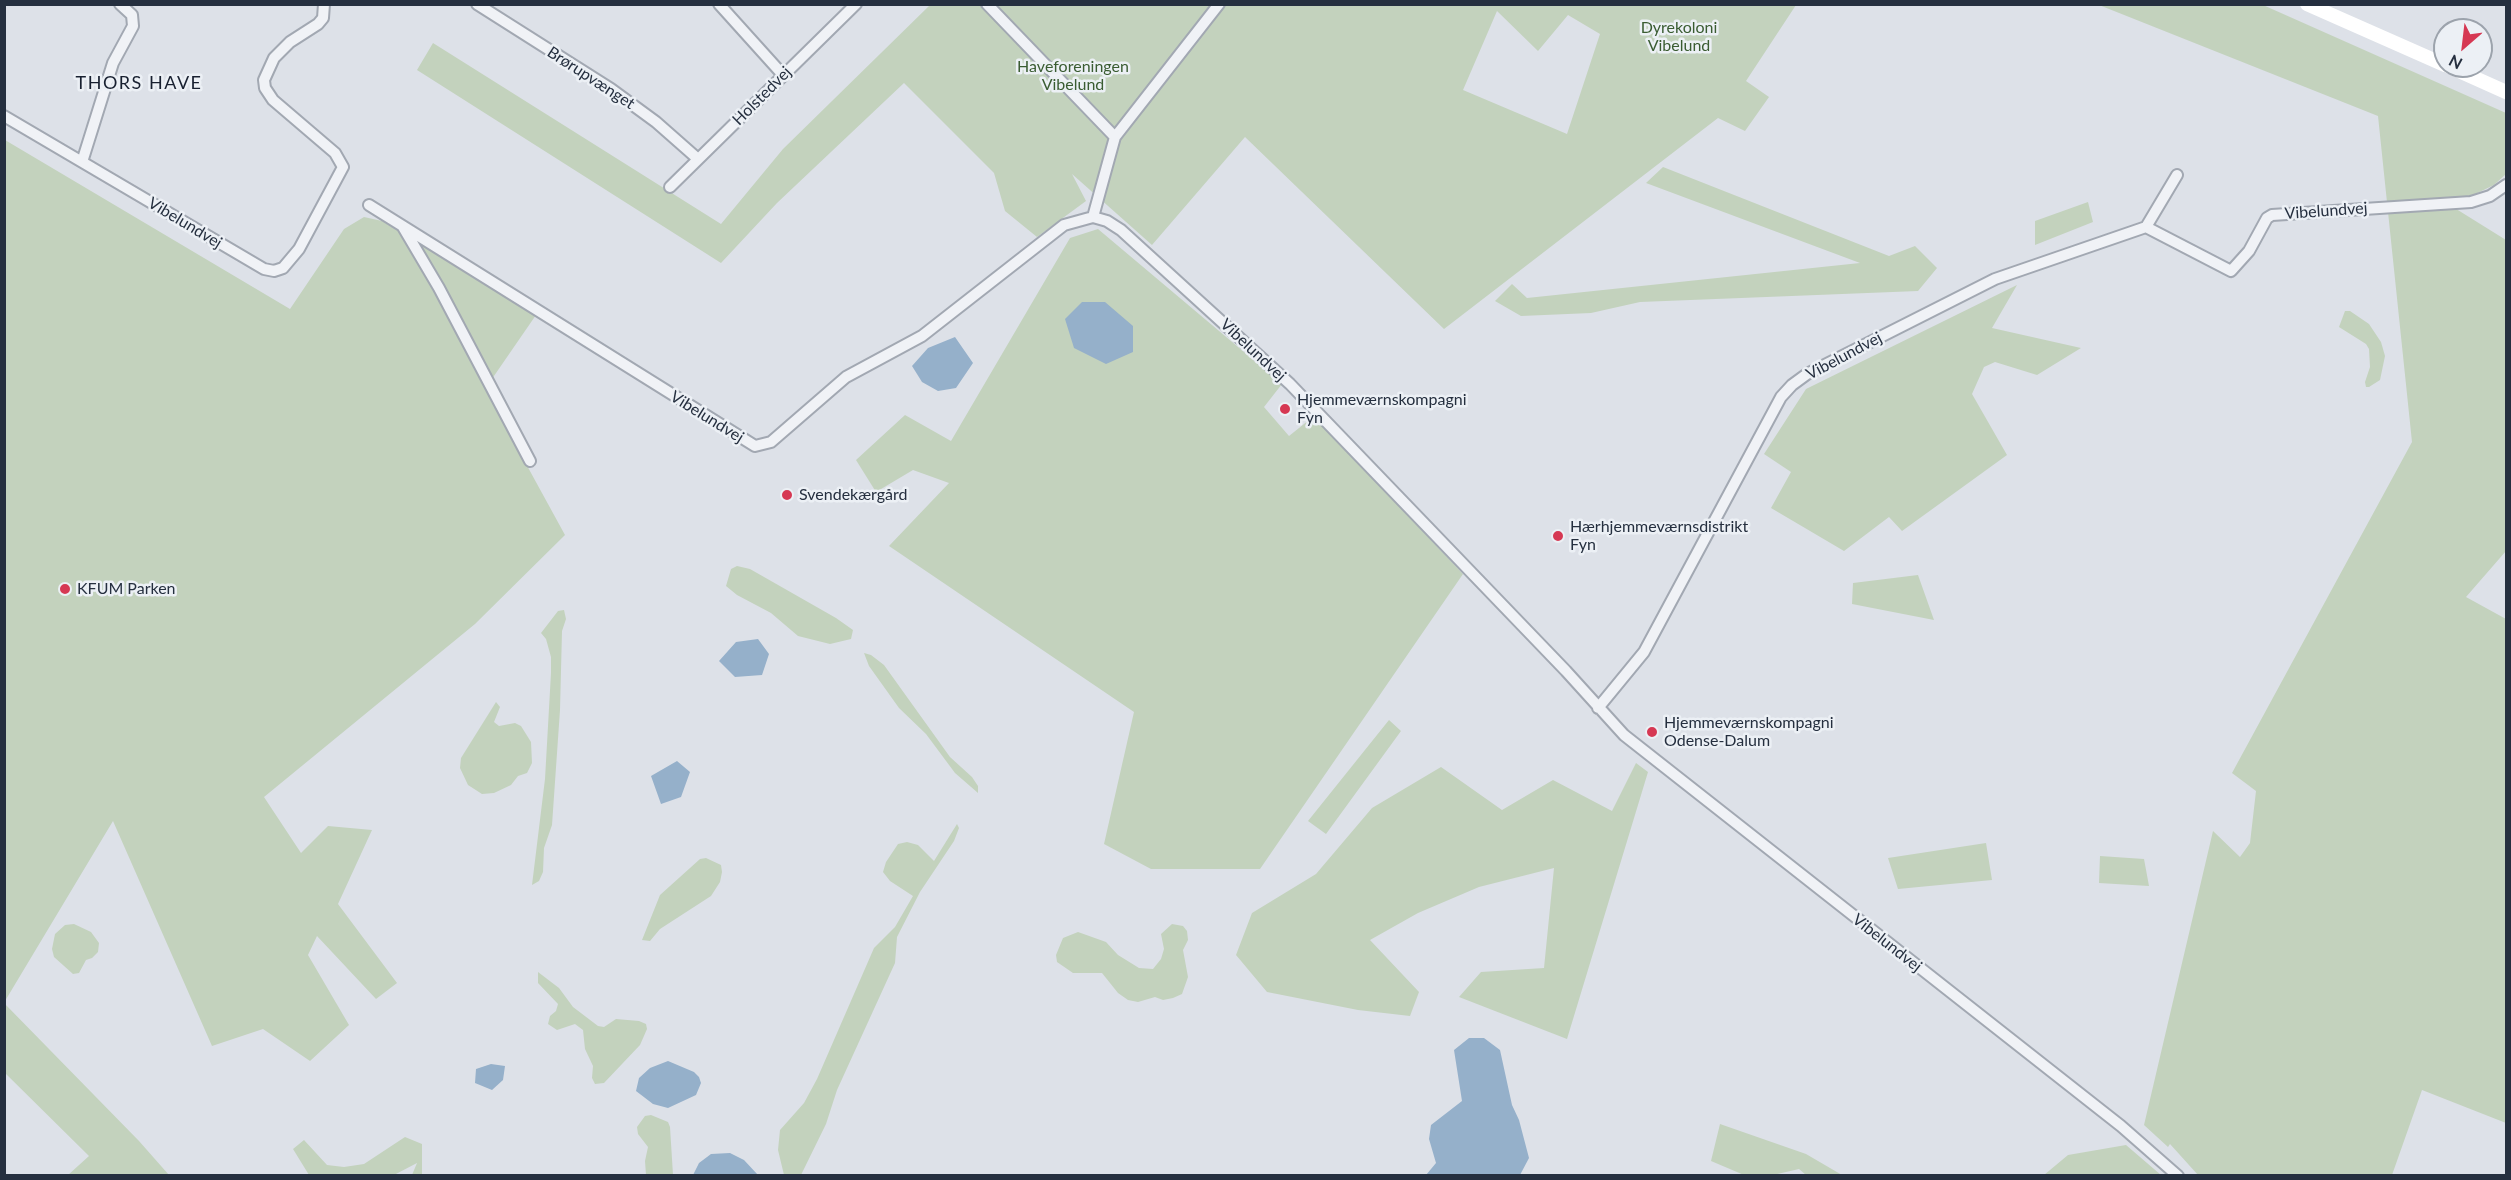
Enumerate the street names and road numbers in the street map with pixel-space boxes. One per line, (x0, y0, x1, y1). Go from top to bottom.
street label: Brørupvænget (544, 43, 638, 113)
street label: Holstedvej (729, 63, 795, 129)
street label: Vibelundvej (144, 193, 226, 253)
street label: Vibelundvej (2284, 199, 2368, 223)
street label: Vibelundvej (1216, 315, 1290, 385)
street label: Vibelundvej (1803, 328, 1885, 384)
street label: Vibelundvej (667, 387, 747, 447)
street label: Vibelundvej (1848, 910, 1926, 976)

